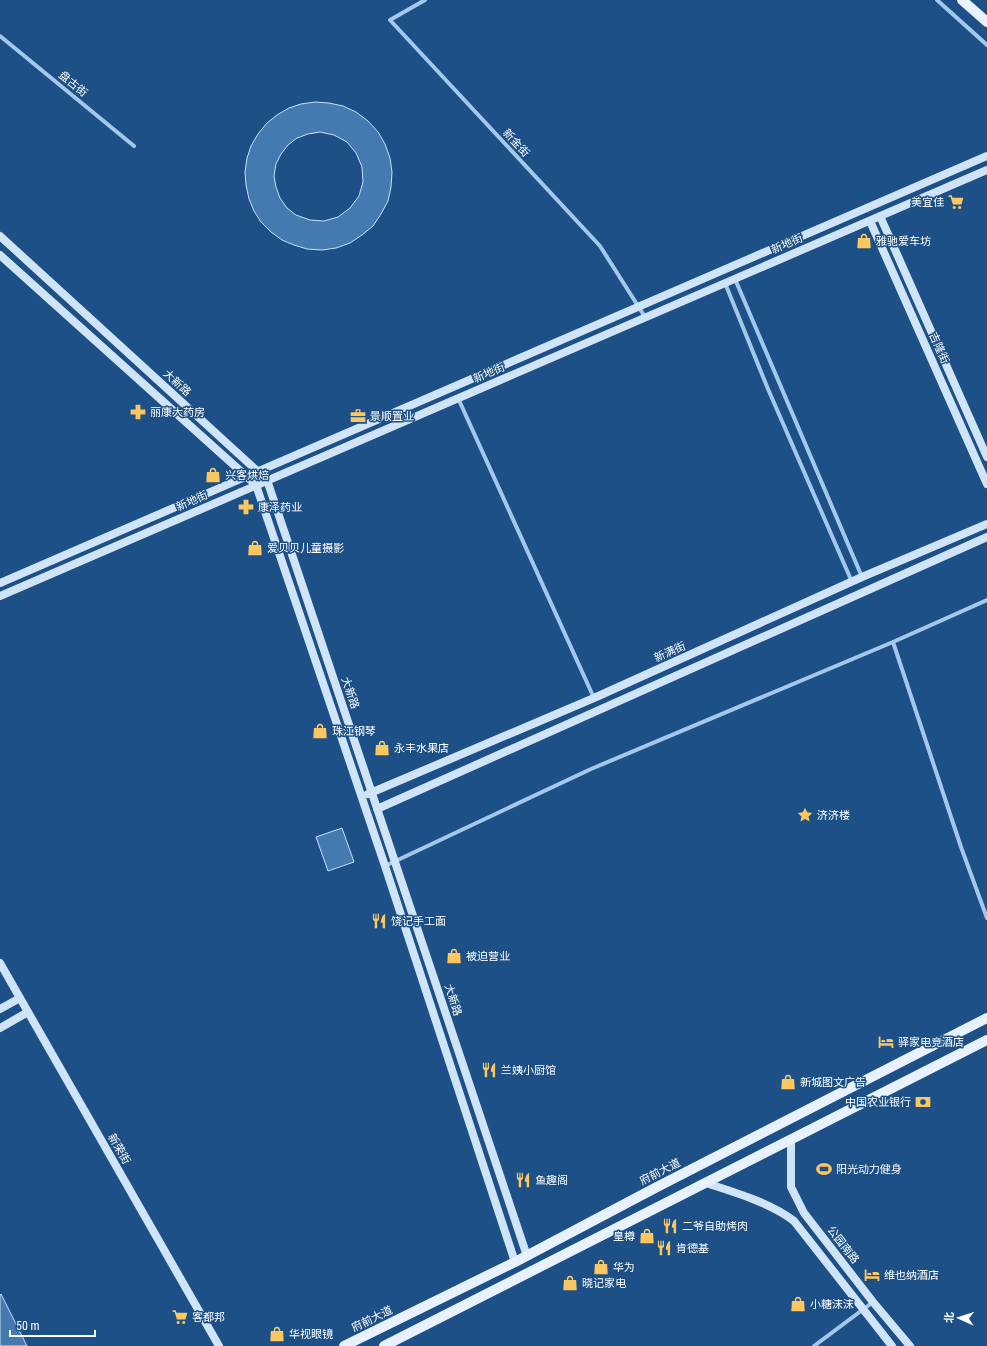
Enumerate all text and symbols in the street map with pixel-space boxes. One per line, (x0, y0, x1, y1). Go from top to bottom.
street label: 盘古街 (56, 69, 90, 99)
street label: 新金街 (500, 126, 532, 160)
supermarket icon: 美宜佳 (947, 193, 965, 211)
place label: 美宜佳 (911, 196, 944, 209)
street label: 新地街 (769, 232, 805, 256)
shop icon: 雅驰爱车坊 (855, 232, 873, 250)
place label: 雅驰爱车坊 (876, 235, 931, 248)
street label: 吉隆街 (926, 330, 952, 366)
street label: 新地街 (471, 361, 507, 385)
street label: 大新路 (160, 367, 194, 399)
pharmacy icon: 丽康大药房 (129, 403, 147, 421)
place label: 丽康大药房 (150, 406, 205, 419)
office icon: 景顺置业 (349, 407, 367, 425)
place label: 景顺置业 (370, 410, 414, 423)
shop icon: 兴客烘焙 (204, 466, 222, 484)
place label: 兴客烘焙 (225, 469, 269, 482)
street label: 新地街 (174, 488, 210, 514)
pharmacy icon: 康泽药业 (237, 498, 255, 516)
place label: 康泽药业 (258, 501, 302, 514)
shop icon: 爱贝贝儿童摄影 (246, 539, 264, 557)
place label: 爱贝贝儿童摄影 (267, 542, 344, 555)
street label: 新满街 (652, 639, 688, 665)
street label: 大新路 (338, 675, 362, 711)
shop icon: 珠江钢琴 (311, 722, 329, 740)
place label: 珠江钢琴 (332, 725, 376, 738)
shop icon: 永丰水果店 (373, 739, 391, 757)
place label: 永丰水果店 (394, 742, 449, 755)
place icon: 济济楼 (796, 806, 814, 824)
place label: 济济楼 (817, 809, 850, 822)
restaurant icon: 饶记手工面 (370, 912, 388, 930)
place label: 饶记手工面 (391, 915, 446, 928)
shop icon: 被迫营业 (445, 947, 463, 965)
place label: 被迫营业 (466, 950, 510, 963)
street label: 大新路 (442, 982, 464, 1018)
hotel icon: 驿家电竞酒店 (877, 1033, 895, 1051)
place label: 驿家电竞酒店 (898, 1036, 964, 1049)
restaurant icon: 兰姨小厨馆 (480, 1061, 498, 1079)
place label: 兰姨小厨馆 (501, 1064, 556, 1077)
shop icon: 新城图文广告 (779, 1073, 797, 1091)
place label: 新城图文广告 (800, 1076, 866, 1089)
bank icon: 中国农业银行 (914, 1093, 932, 1111)
place label: 中国农业银行 (845, 1096, 911, 1109)
street label: 新荣街 (105, 1131, 133, 1167)
street label: 府前大道 (637, 1156, 683, 1188)
sports icon: 阳光动力健身 (815, 1160, 833, 1178)
place label: 阳光动力健身 (836, 1163, 902, 1176)
restaurant icon: 鱼趣阁 (514, 1171, 532, 1189)
place label: 鱼趣阁 (535, 1174, 568, 1187)
restaurant icon: 二爷自助烤肉 (661, 1217, 679, 1235)
place label: 二爷自助烤肉 (682, 1220, 748, 1233)
street label: 公园南路 (824, 1224, 862, 1266)
shop icon: 皇樽 (638, 1227, 656, 1245)
place label: 皇樽 (613, 1230, 635, 1243)
restaurant icon: 肯德基 (655, 1239, 673, 1257)
place label: 肯德基 (676, 1242, 709, 1255)
shop icon: 华为 (592, 1258, 610, 1276)
place label: 华为 (613, 1261, 635, 1274)
hotel icon: 维也纳酒店 (863, 1266, 881, 1284)
place label: 维也纳酒店 (884, 1269, 939, 1282)
shop icon: 晓记家电 (561, 1274, 579, 1292)
place label: 晓记家电 (582, 1277, 626, 1290)
shop icon: 小糖沫沫 (789, 1295, 807, 1313)
place label: 小糖沫沫 (810, 1298, 854, 1311)
north arrow (939, 1298, 979, 1338)
street label: 府前大道 (349, 1304, 395, 1334)
supermarket icon: 客都邦 (171, 1308, 189, 1326)
place label: 客都邦 (192, 1311, 225, 1324)
scale bar (10, 1312, 95, 1338)
text: 北 (943, 1312, 956, 1323)
text: 50 m (16, 1319, 40, 1333)
shop icon: 华视眼镜 (268, 1325, 286, 1343)
place label: 华视眼镜 (289, 1328, 333, 1341)

